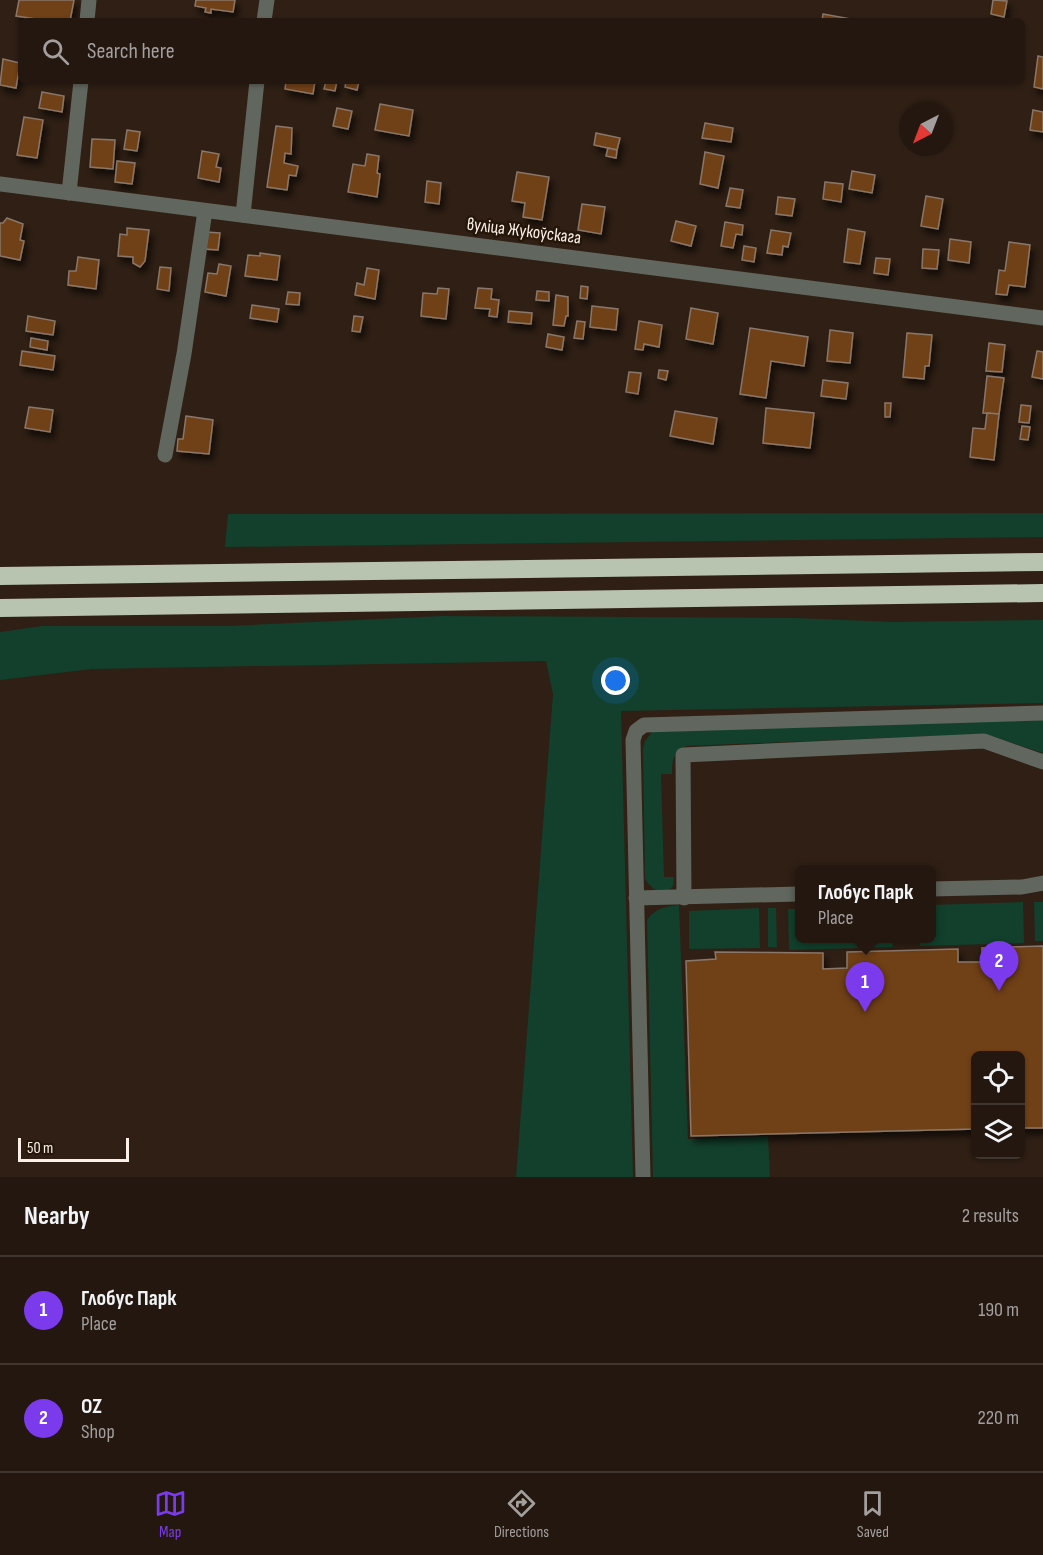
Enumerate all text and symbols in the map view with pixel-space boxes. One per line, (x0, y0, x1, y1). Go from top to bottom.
search box (18, 18, 1025, 84)
icon: search (39, 35, 72, 68)
text: Search here (87, 38, 174, 65)
north arrow (899, 102, 953, 156)
street label: вуліца Жукоўскага (466, 214, 582, 248)
your location (601, 666, 630, 695)
popup (795, 865, 936, 943)
text: Глобус Парк (818, 879, 913, 906)
text: Place (818, 906, 854, 930)
pin: 2 (980, 942, 1018, 991)
pin: 1 (846, 962, 884, 1012)
map controls (971, 1051, 1025, 1159)
button: locate (971, 1051, 1025, 1105)
button: layers (971, 1105, 1025, 1159)
scale bar (18, 1135, 129, 1162)
text: 50 m (27, 1139, 53, 1158)
text: Nearby (24, 1201, 90, 1232)
text: 2 results (962, 1204, 1019, 1228)
text: Глобус Парк (81, 1285, 177, 1312)
text: 1 (40, 1298, 47, 1322)
text: 190 m (978, 1298, 1019, 1322)
text: Place (81, 1312, 117, 1336)
text: OZ (81, 1393, 102, 1420)
text: 2 (39, 1406, 48, 1430)
text: 220 m (978, 1406, 1019, 1430)
text: Shop (81, 1420, 115, 1444)
tab: Map (154, 1487, 187, 1542)
tab: Directions (494, 1487, 549, 1542)
tab: Saved (856, 1487, 889, 1542)

